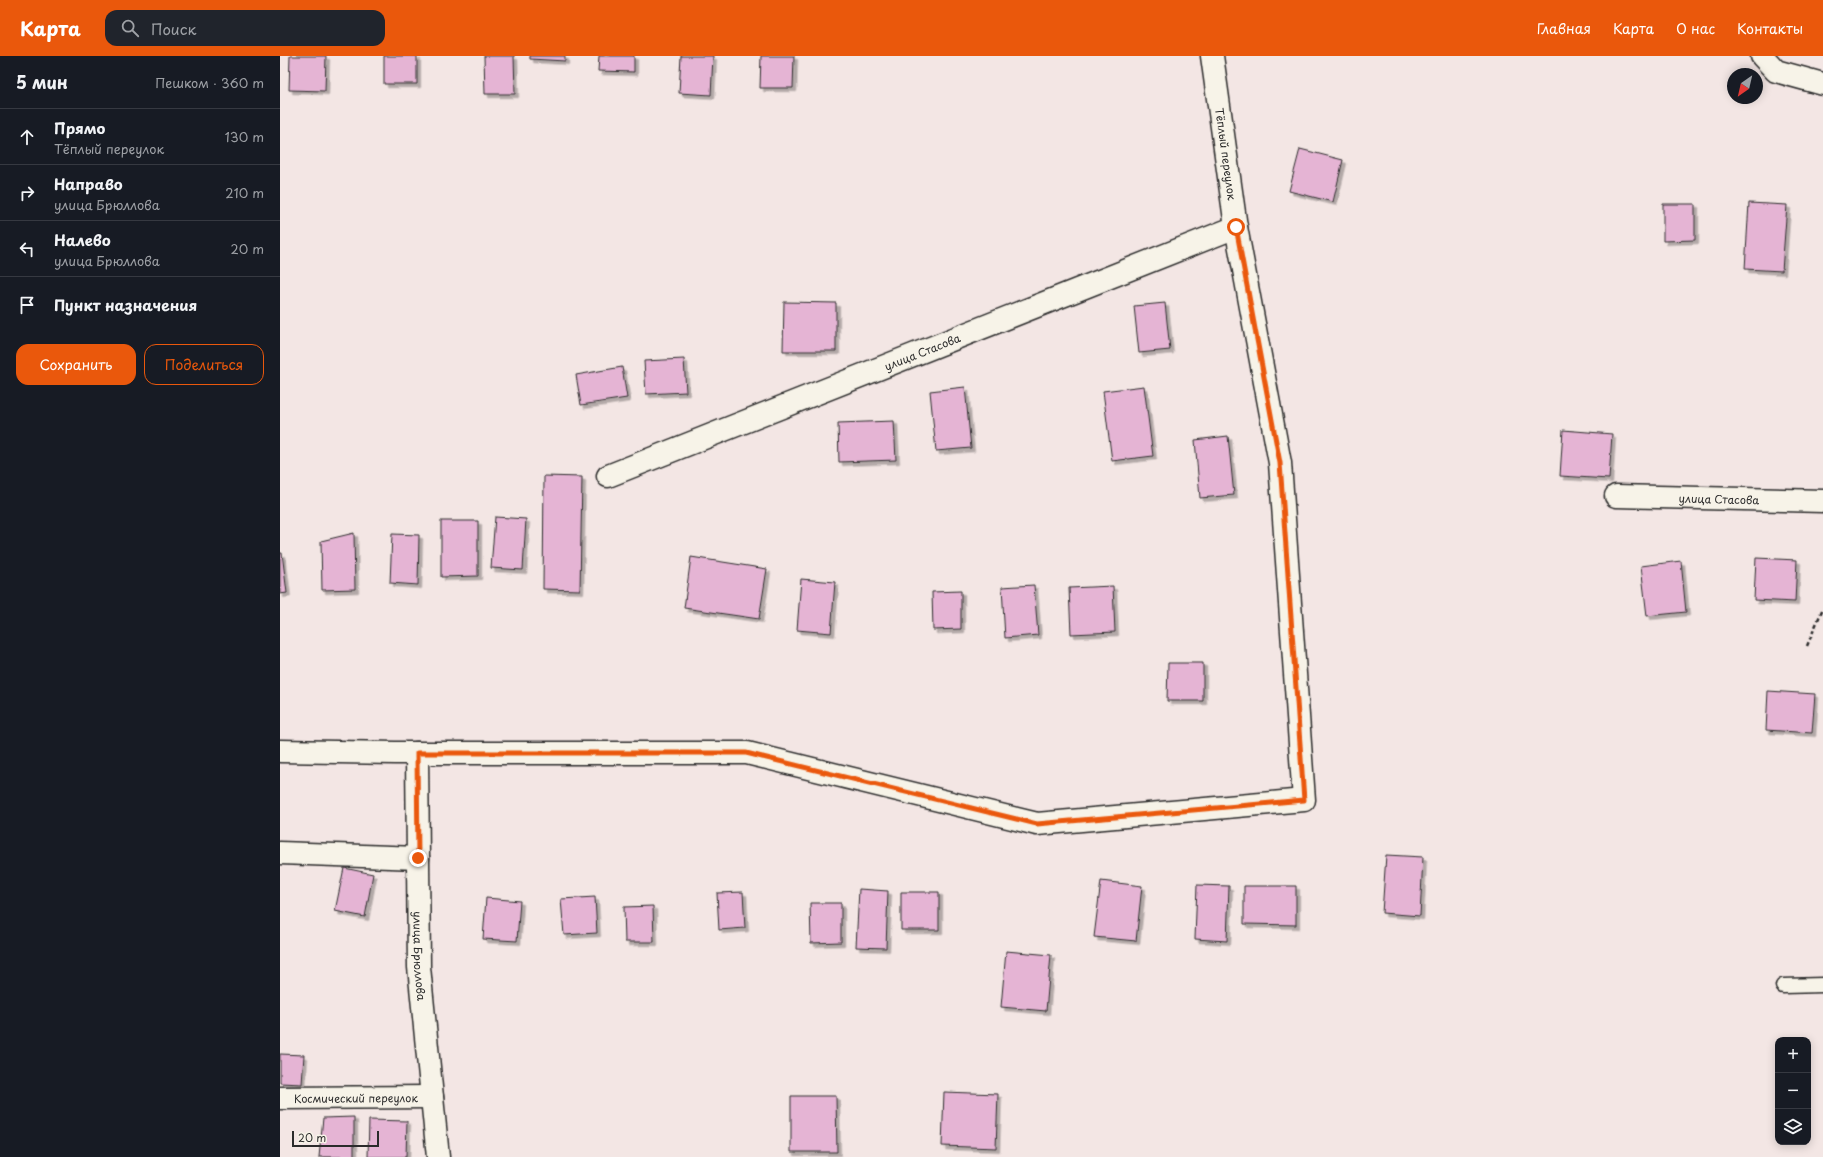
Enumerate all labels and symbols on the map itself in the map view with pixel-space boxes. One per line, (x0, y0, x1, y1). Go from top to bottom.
north arrow (1727, 68, 1763, 104)
street label: Тёплый переулок (1211, 107, 1241, 202)
route start (1227, 218, 1245, 236)
street label: улица Стасова (882, 329, 963, 374)
street label: улица Стасова (1679, 489, 1760, 508)
route end (409, 849, 427, 867)
street label: улица Брюллова (410, 911, 431, 1002)
street label: Космический переулок (294, 1089, 418, 1106)
scale bar (292, 1129, 379, 1148)

